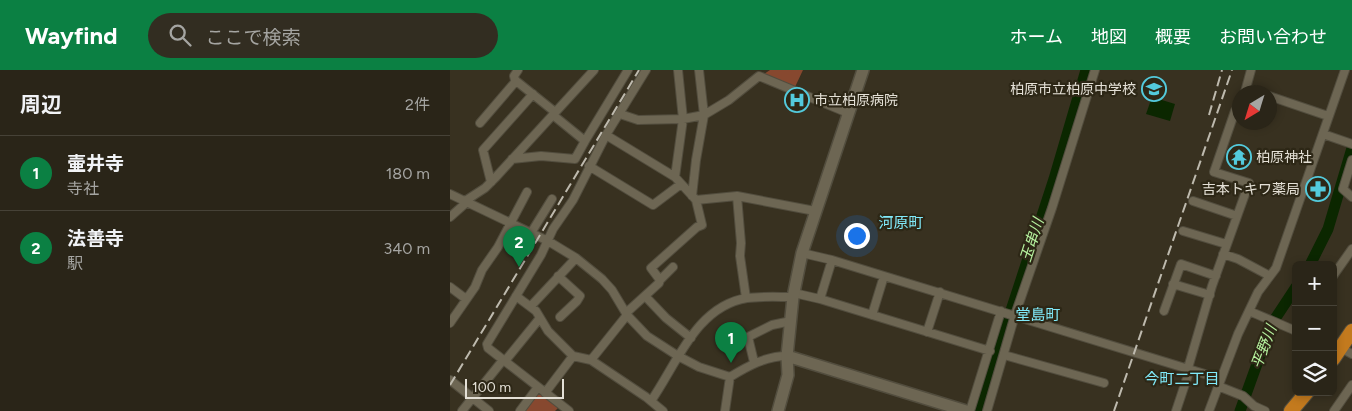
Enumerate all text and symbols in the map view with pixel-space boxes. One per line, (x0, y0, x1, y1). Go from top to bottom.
search box (148, 13, 498, 58)
text: Wayfind (25, 21, 118, 50)
icon: search (166, 21, 194, 49)
text: ここで検索 (206, 26, 301, 49)
text: ホーム (1010, 26, 1063, 48)
text: 地図 (1091, 26, 1127, 48)
text: 概要 (1155, 26, 1191, 48)
text: お問い合わせ (1219, 26, 1327, 48)
school or university icon: 柏原市立柏原中学校 (1141, 76, 1167, 102)
place label: 柏原市立柏原中学校 (1010, 81, 1136, 98)
north arrow (1232, 85, 1277, 130)
hospital icon: 市立柏原病院 (784, 87, 810, 113)
text: 周辺 (20, 92, 62, 117)
place label: 市立柏原病院 (814, 92, 898, 109)
text: 2件 (405, 95, 430, 114)
temple icon: 柏原神社 (1226, 144, 1252, 170)
place label: 柏原神社 (1256, 149, 1312, 166)
text: 壷井寺 (67, 152, 124, 175)
text: 1 (33, 164, 39, 183)
text: 180 m (386, 164, 430, 183)
pharmacy icon: 吉本トキワ薬局 (1305, 176, 1331, 202)
text: 寺社 (67, 179, 99, 198)
place label: 吉本トキワ薬局 (1202, 181, 1300, 198)
district label: 河原町 (878, 214, 924, 232)
water label: 玉串川 (1016, 214, 1048, 264)
your location (844, 223, 870, 249)
pin: 2 (503, 226, 535, 267)
text: 法善寺 (67, 227, 124, 250)
text: 2 (31, 239, 41, 258)
text: 340 m (384, 239, 430, 258)
text: 駅 (67, 254, 83, 273)
map controls (1292, 261, 1337, 396)
button: + (1292, 261, 1337, 306)
district label: 堂島町 (1015, 306, 1061, 324)
button: − (1292, 306, 1337, 351)
water label: 平野川 (1248, 321, 1281, 371)
pin: 1 (715, 322, 747, 363)
button: layers (1292, 351, 1337, 396)
district label: 今町二丁目 (1144, 370, 1220, 388)
scale bar (465, 376, 564, 399)
text: 100 m (472, 379, 511, 396)

